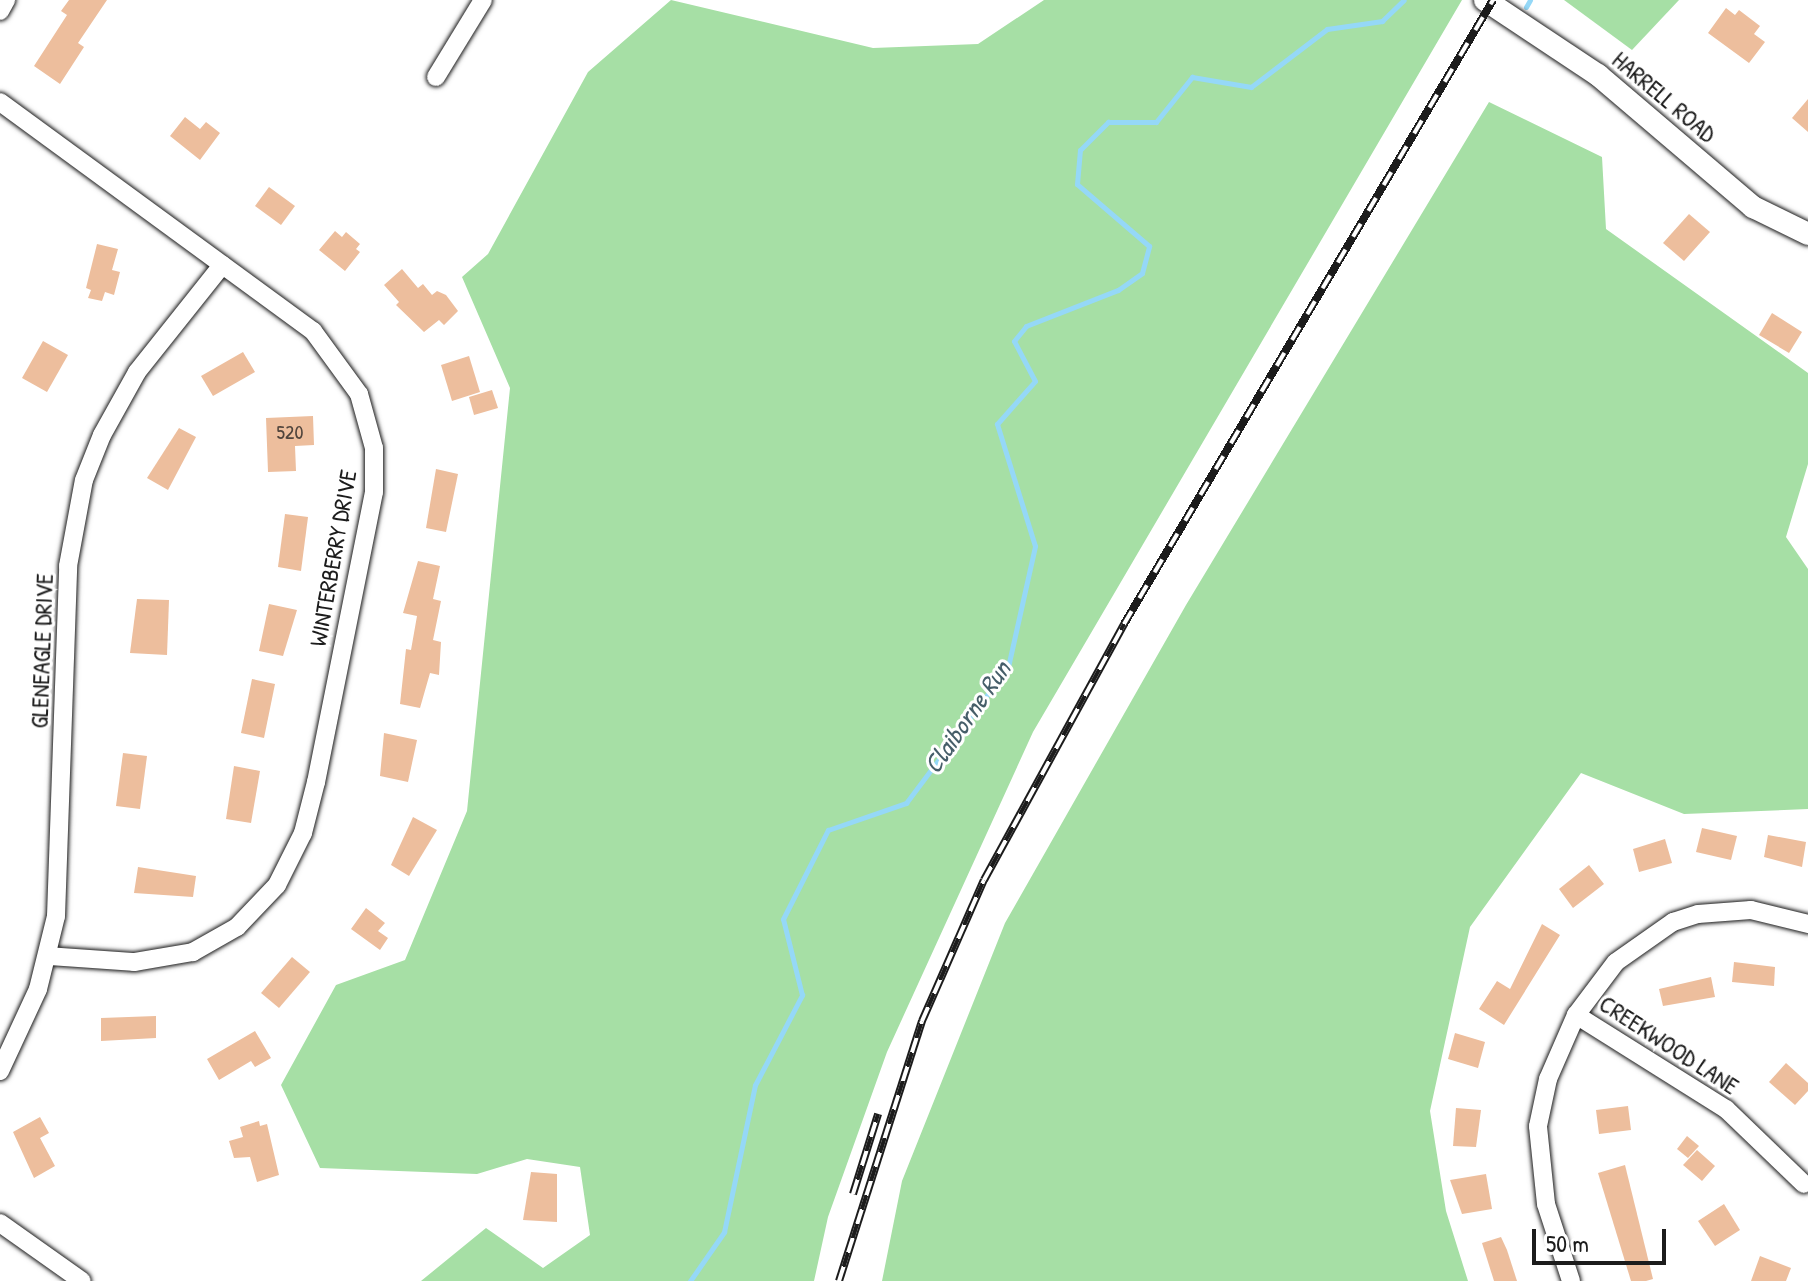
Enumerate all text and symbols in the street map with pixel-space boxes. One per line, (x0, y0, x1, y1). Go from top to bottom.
street label: HARRELL ROAD (1606, 45, 1722, 149)
house number: 520 (277, 419, 303, 443)
street label: WINTERBERRY DRIVE (303, 468, 363, 648)
street label: GLENEAGLE DRIVE (25, 573, 59, 729)
water label: Claiborne Run (917, 655, 1017, 779)
street label: CREEKWOOD LANE (1594, 989, 1744, 1101)
scale bar (1536, 1213, 1670, 1263)
text: 50 m (1546, 1227, 1589, 1259)

